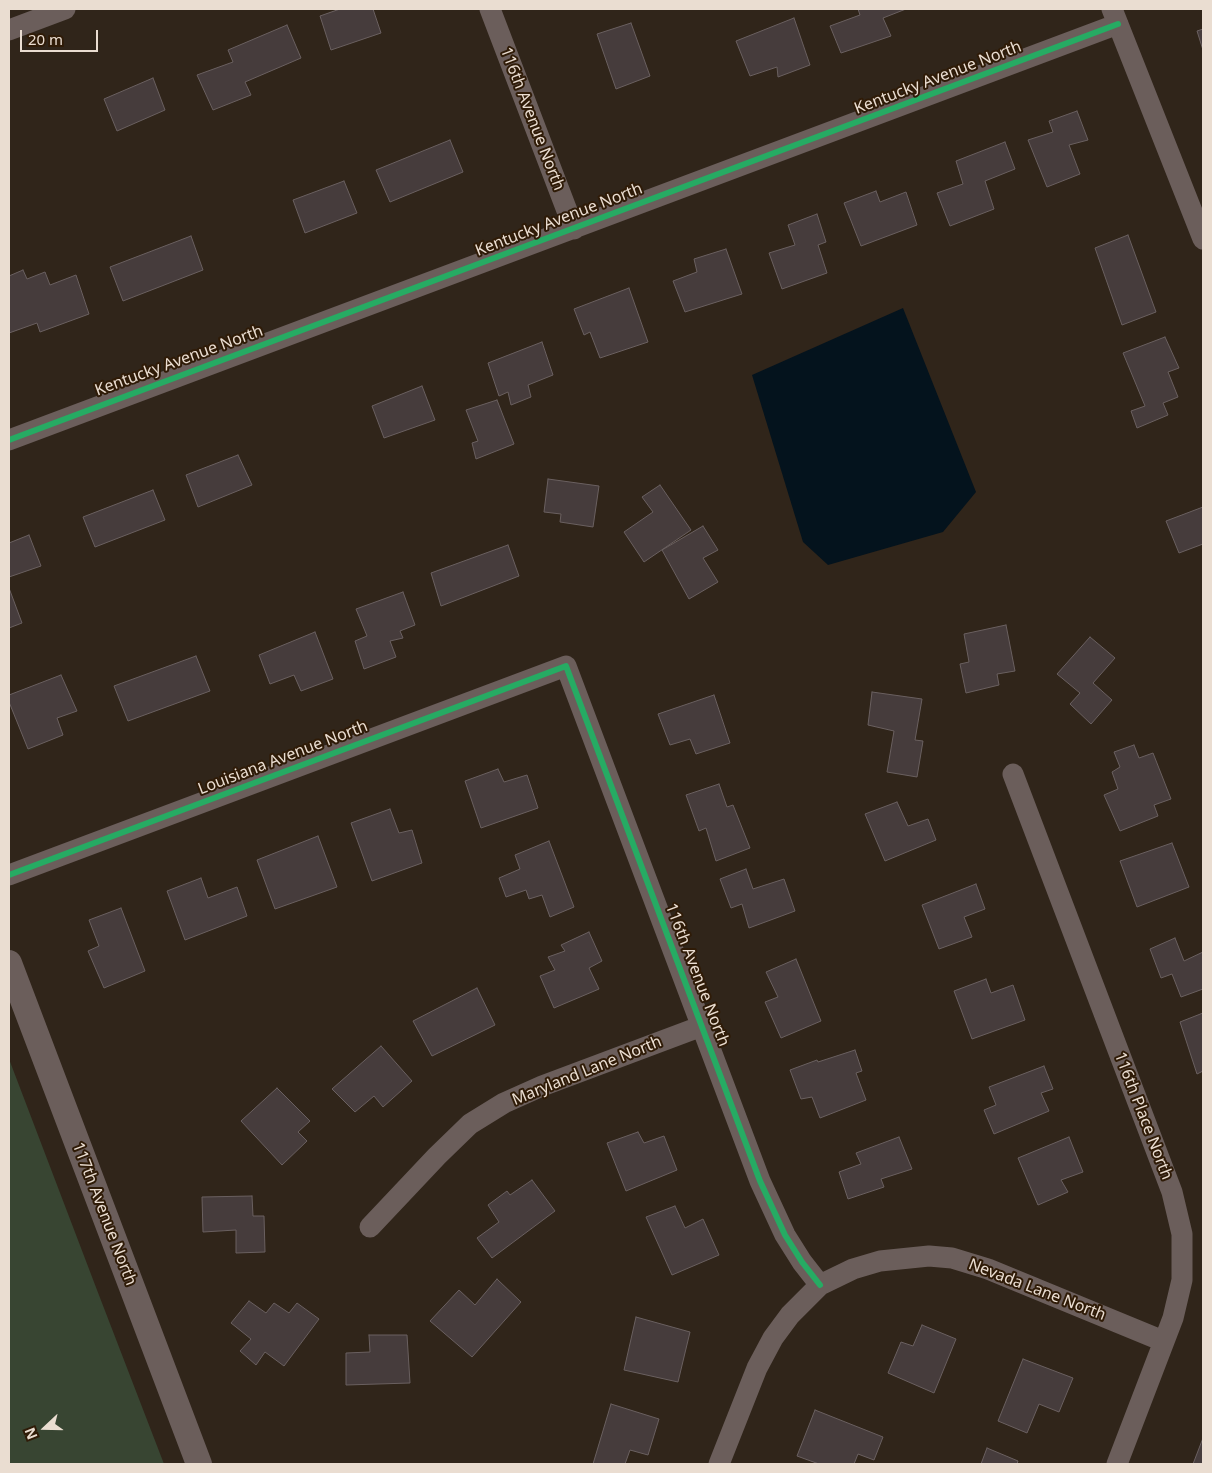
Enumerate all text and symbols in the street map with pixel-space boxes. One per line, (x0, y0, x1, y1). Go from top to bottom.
scale bar (22, 20, 100, 52)
text: 20 m (28, 29, 63, 49)
street label: Kentucky Avenue North (852, 37, 1024, 119)
street label: 116th Avenue North (496, 45, 568, 193)
street label: Kentucky Avenue North (473, 179, 645, 261)
street label: Kentucky Avenue North (92, 322, 266, 400)
street label: Louisiana Avenue North (195, 717, 371, 799)
street label: 116th Avenue North (661, 901, 733, 1049)
street label: Maryland Lane North (509, 1032, 665, 1110)
street label: 116th Place North (1110, 1050, 1176, 1182)
street label: 117th Avenue North (68, 1140, 140, 1288)
street label: Nevada Lane North (966, 1255, 1108, 1325)
north arrow (20, 1403, 70, 1453)
text: N (20, 1425, 41, 1442)

